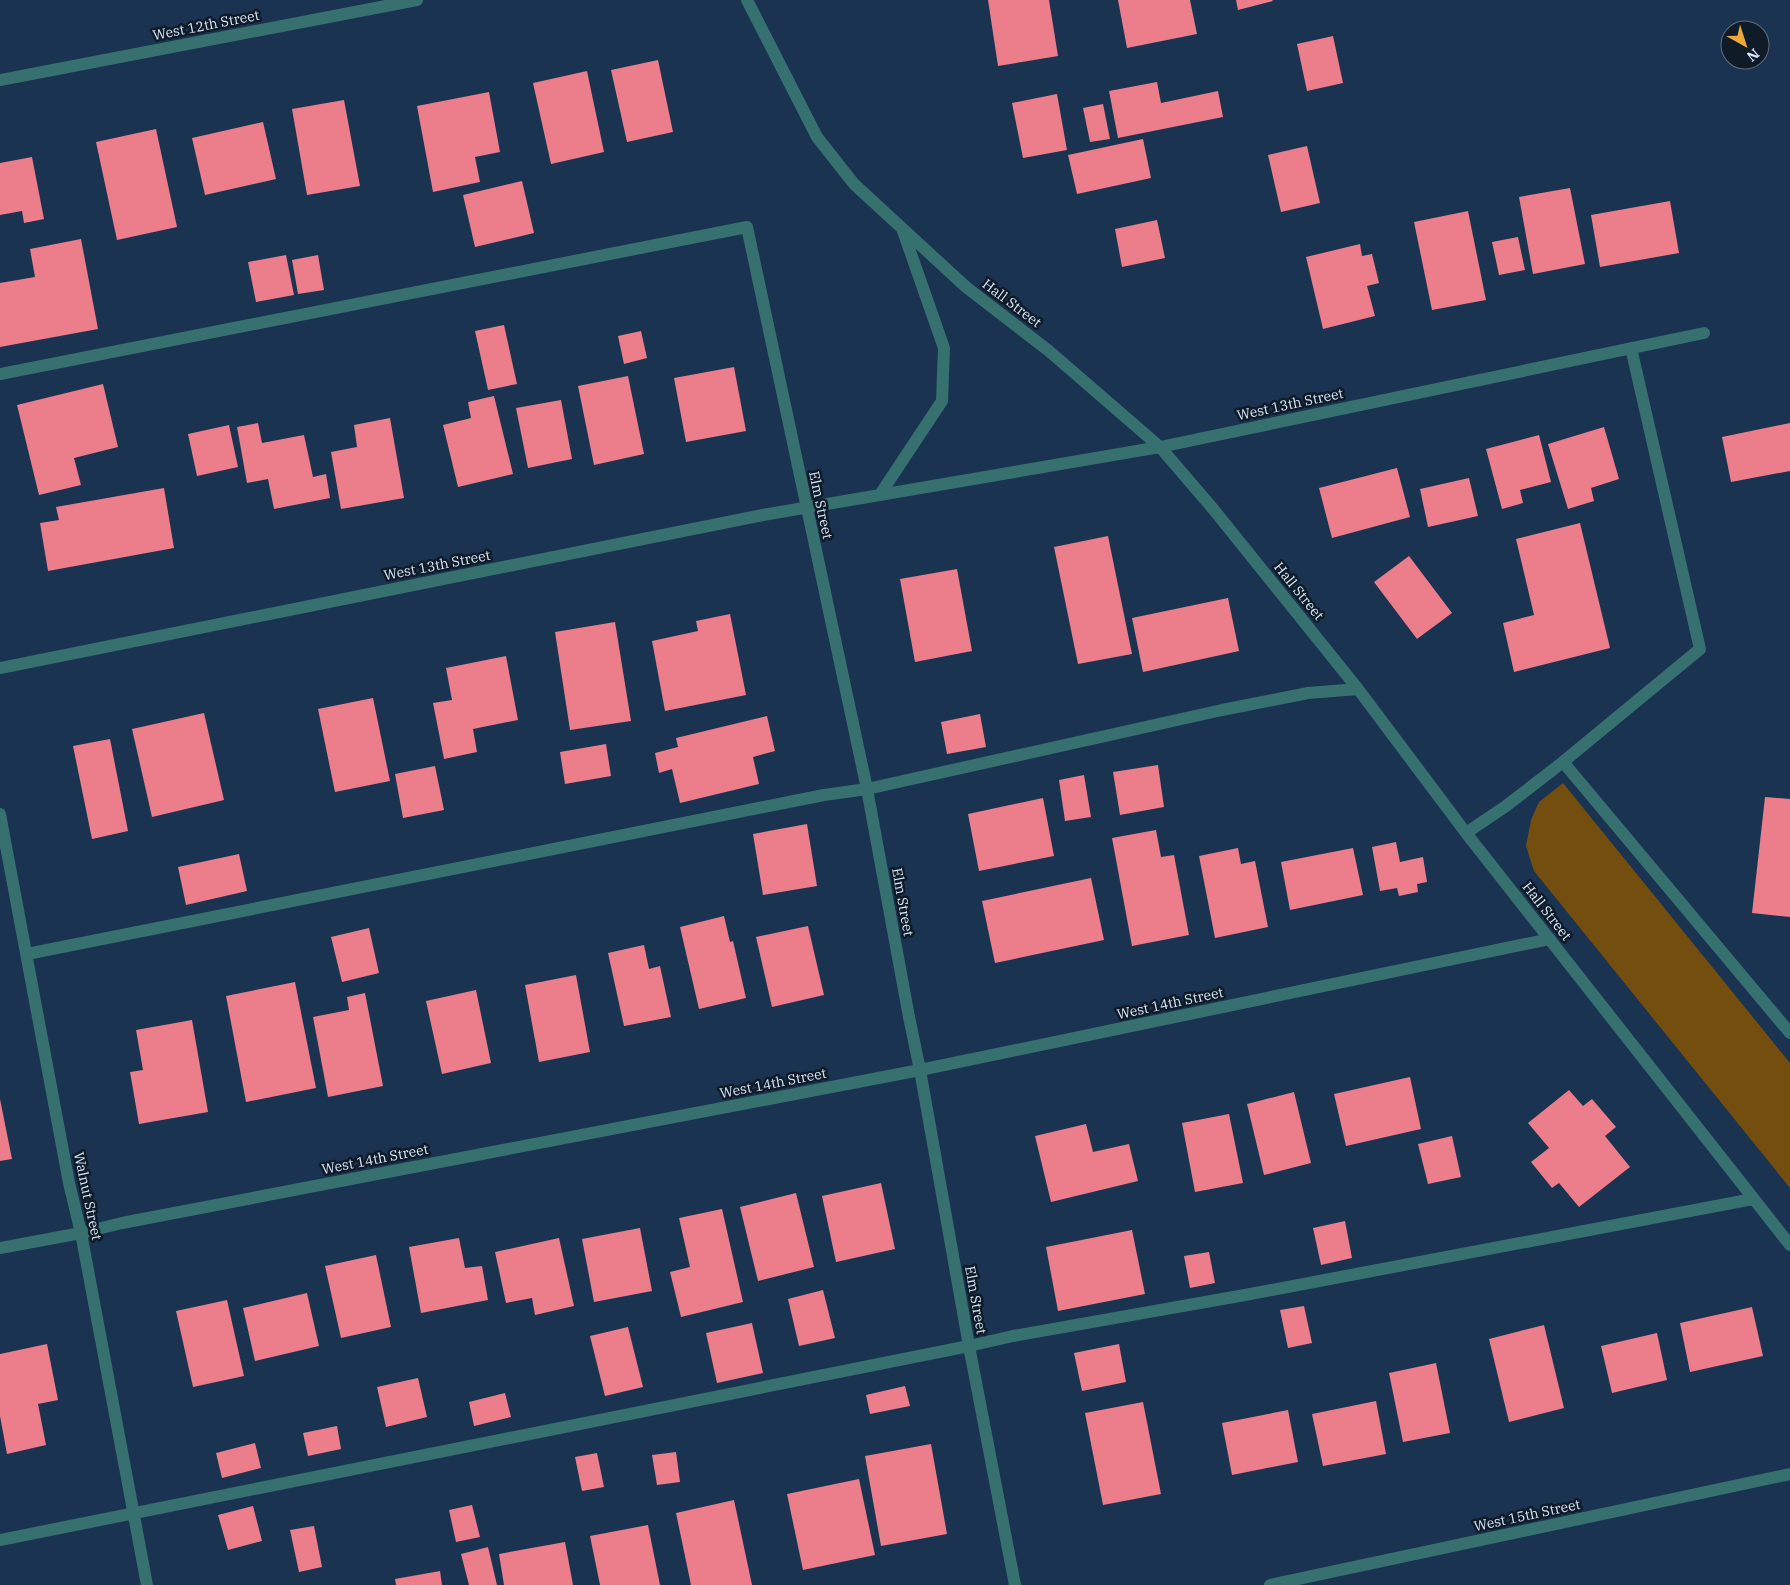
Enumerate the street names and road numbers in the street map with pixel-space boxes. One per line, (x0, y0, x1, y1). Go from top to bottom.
street label: West 12th Street (151, 6, 261, 44)
street label: Hall Street (979, 275, 1045, 331)
street label: West 13th Street (1235, 384, 1345, 424)
street label: Elm Street (805, 469, 837, 541)
street label: West 13th Street (382, 546, 492, 584)
street label: Hall Street (1270, 558, 1328, 624)
street label: Elm Street (888, 866, 918, 938)
street label: Hall Street (1518, 878, 1576, 944)
street label: West 14th Street (1115, 983, 1225, 1023)
street label: West 14th Street (718, 1064, 828, 1102)
street label: West 14th Street (320, 1140, 430, 1178)
street label: Walnut Street (70, 1150, 106, 1242)
street label: Elm Street (961, 1264, 991, 1336)
street label: West 15th Street (1472, 1495, 1582, 1535)

